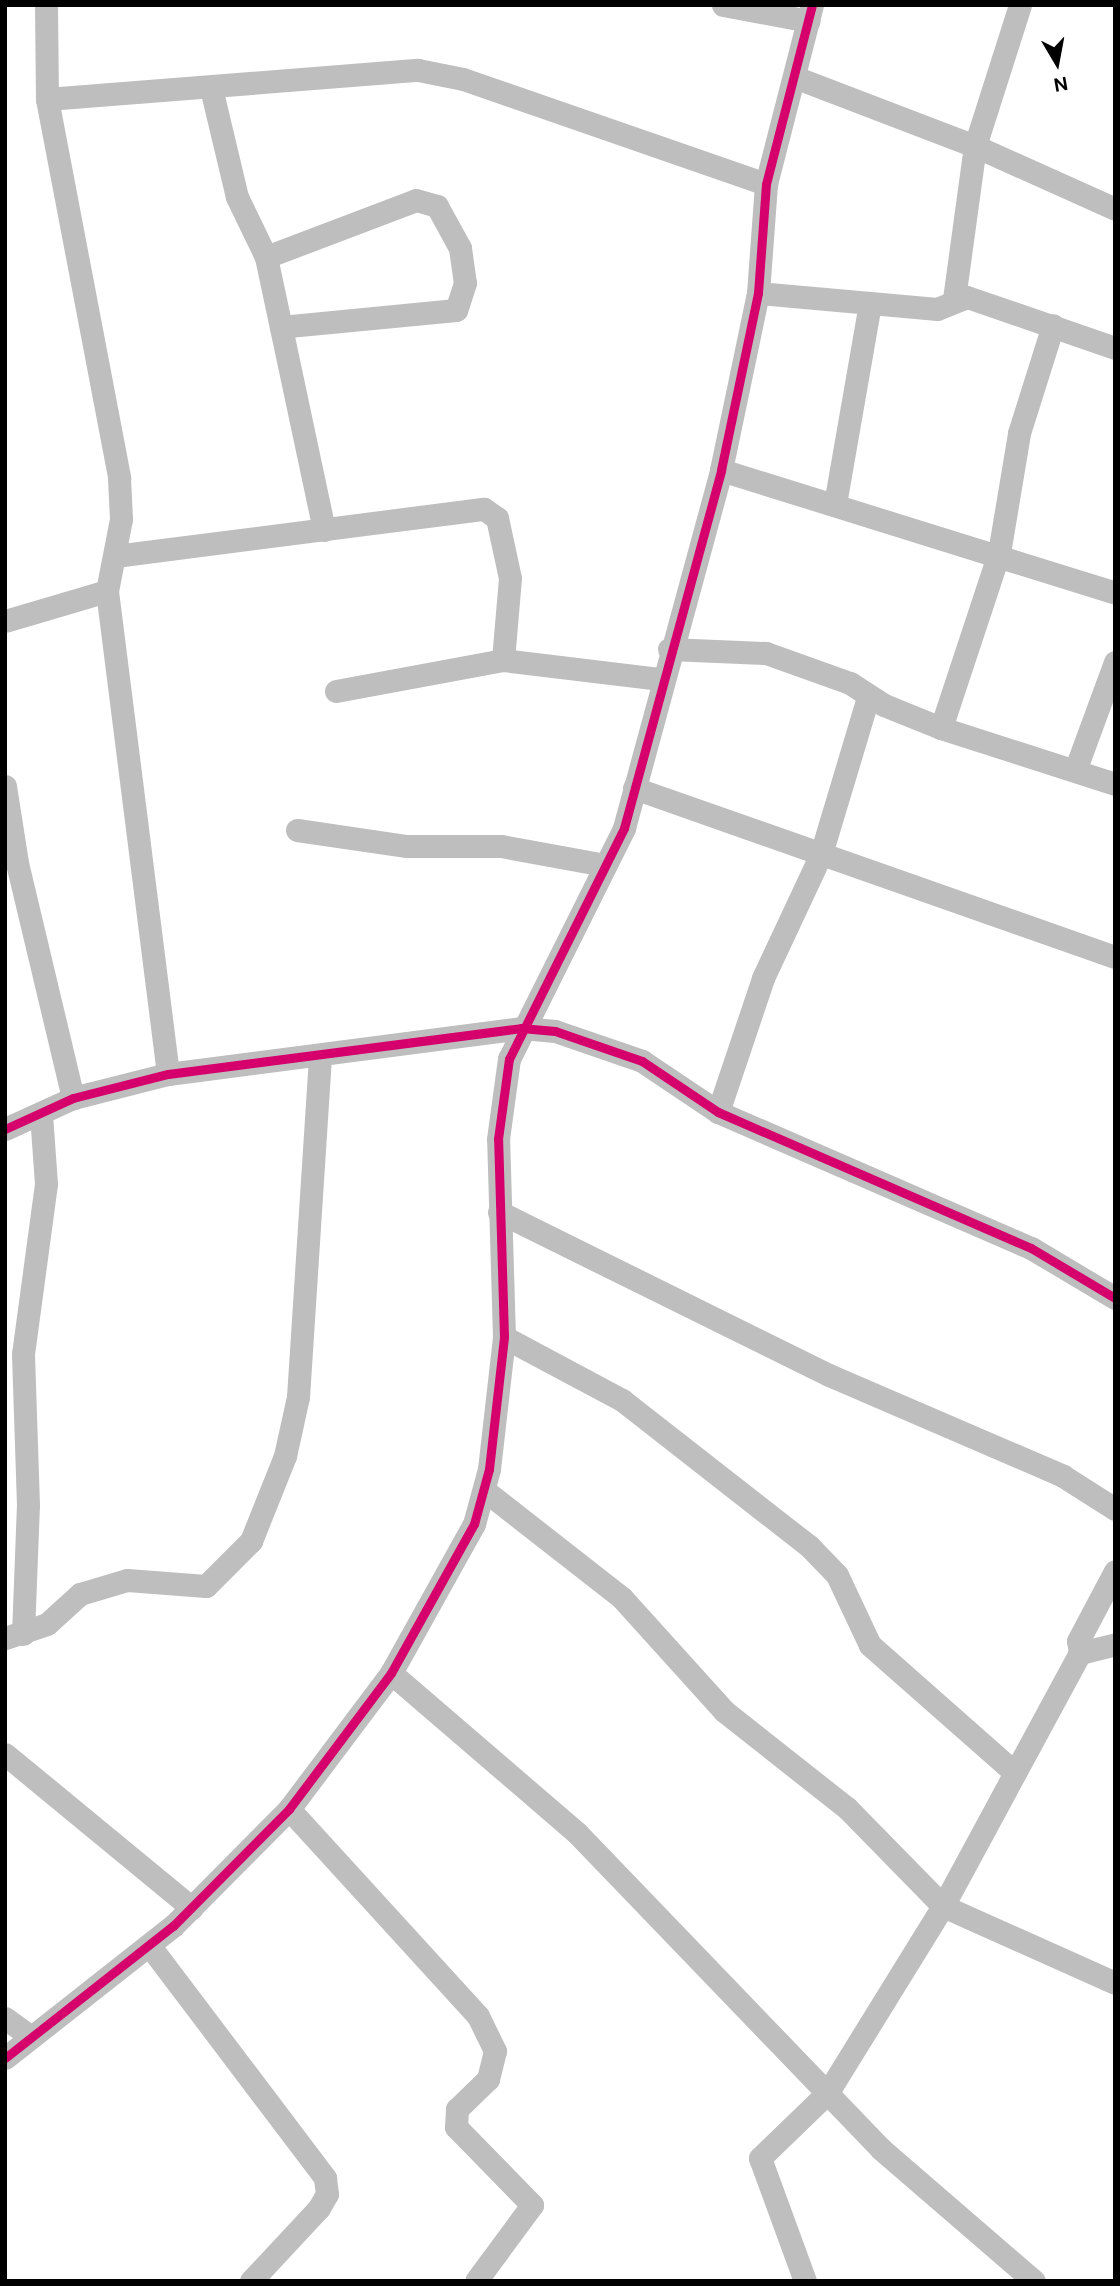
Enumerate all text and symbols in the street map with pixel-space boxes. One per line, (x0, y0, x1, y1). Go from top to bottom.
north arrow (1022, 28, 1092, 98)
text: N (1052, 71, 1070, 98)

